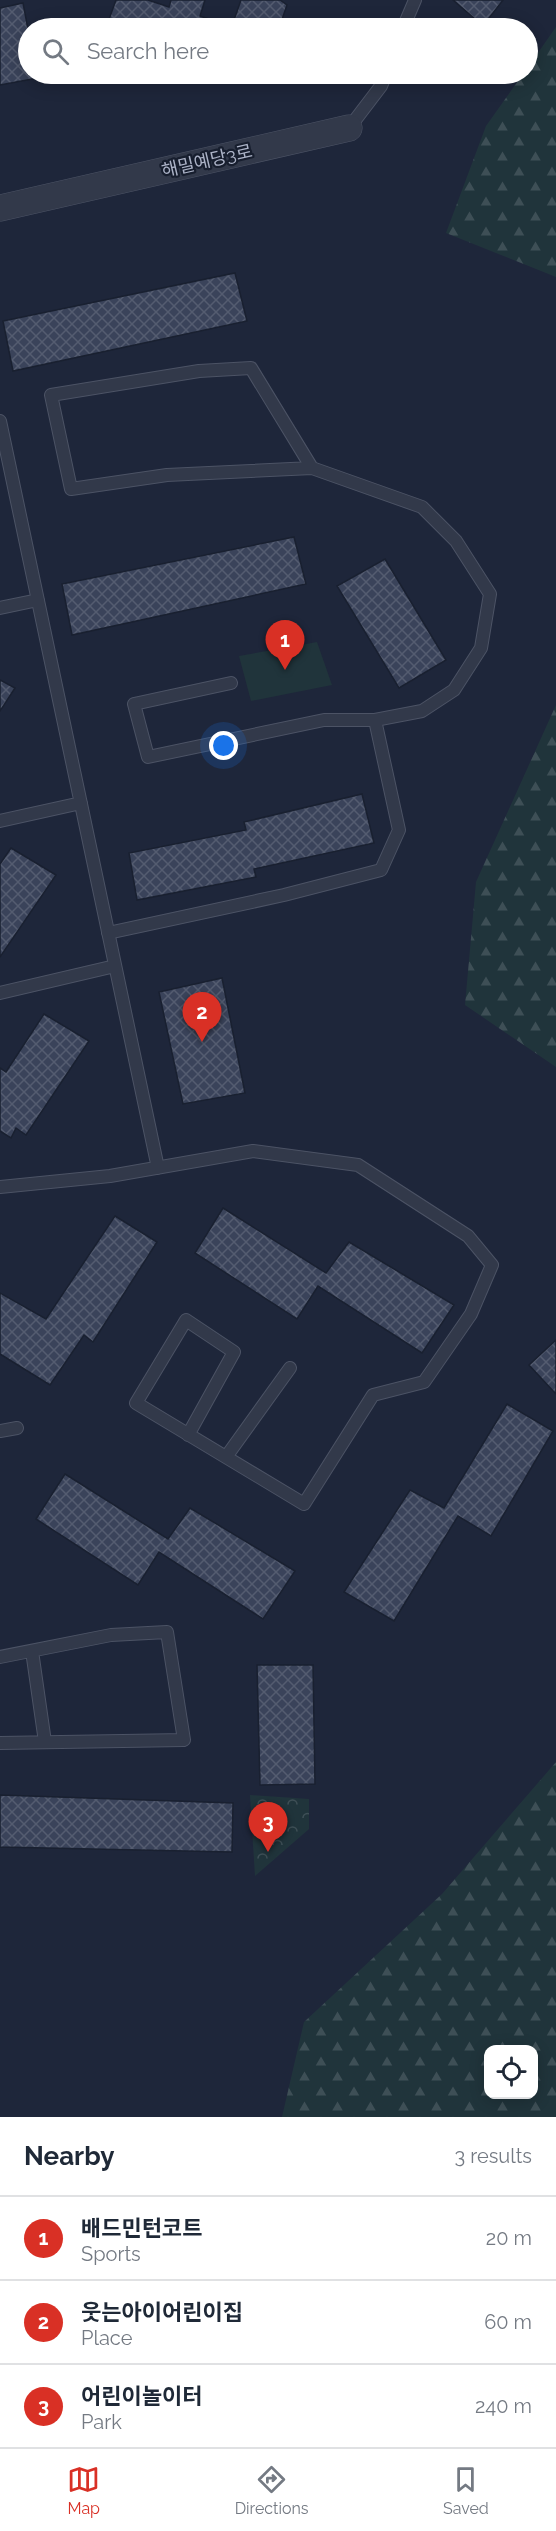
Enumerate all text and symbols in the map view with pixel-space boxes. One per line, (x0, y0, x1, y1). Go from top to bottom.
search box (18, 18, 538, 84)
icon: search (39, 35, 72, 68)
text: Search here (87, 38, 209, 64)
street label: 해밀예당3로 (159, 140, 254, 181)
pin: 1 (266, 620, 304, 670)
your location (209, 731, 238, 760)
pin: 2 (182, 992, 222, 1042)
pin: 3 (248, 1802, 288, 1852)
map controls (484, 2045, 538, 2099)
button: locate (484, 2045, 538, 2099)
text: Nearby (24, 2141, 114, 2171)
text: 3 results (454, 2144, 532, 2168)
text: 배드민턴코트 (81, 2215, 202, 2241)
text: 1 (39, 2226, 48, 2250)
text: 20 m (486, 2226, 532, 2250)
text: Sports (81, 2242, 141, 2266)
text: 웃는아이어린이집 (81, 2299, 243, 2325)
text: 2 (38, 2310, 49, 2334)
text: 60 m (484, 2310, 532, 2334)
text: Place (81, 2326, 132, 2350)
text: 어린이놀이터 (81, 2383, 202, 2409)
text: 3 (38, 2394, 49, 2418)
text: 240 m (475, 2394, 532, 2418)
text: Park (81, 2410, 122, 2434)
tab: Map (67, 2463, 100, 2518)
tab: Directions (235, 2463, 309, 2518)
tab: Saved (443, 2463, 489, 2518)

